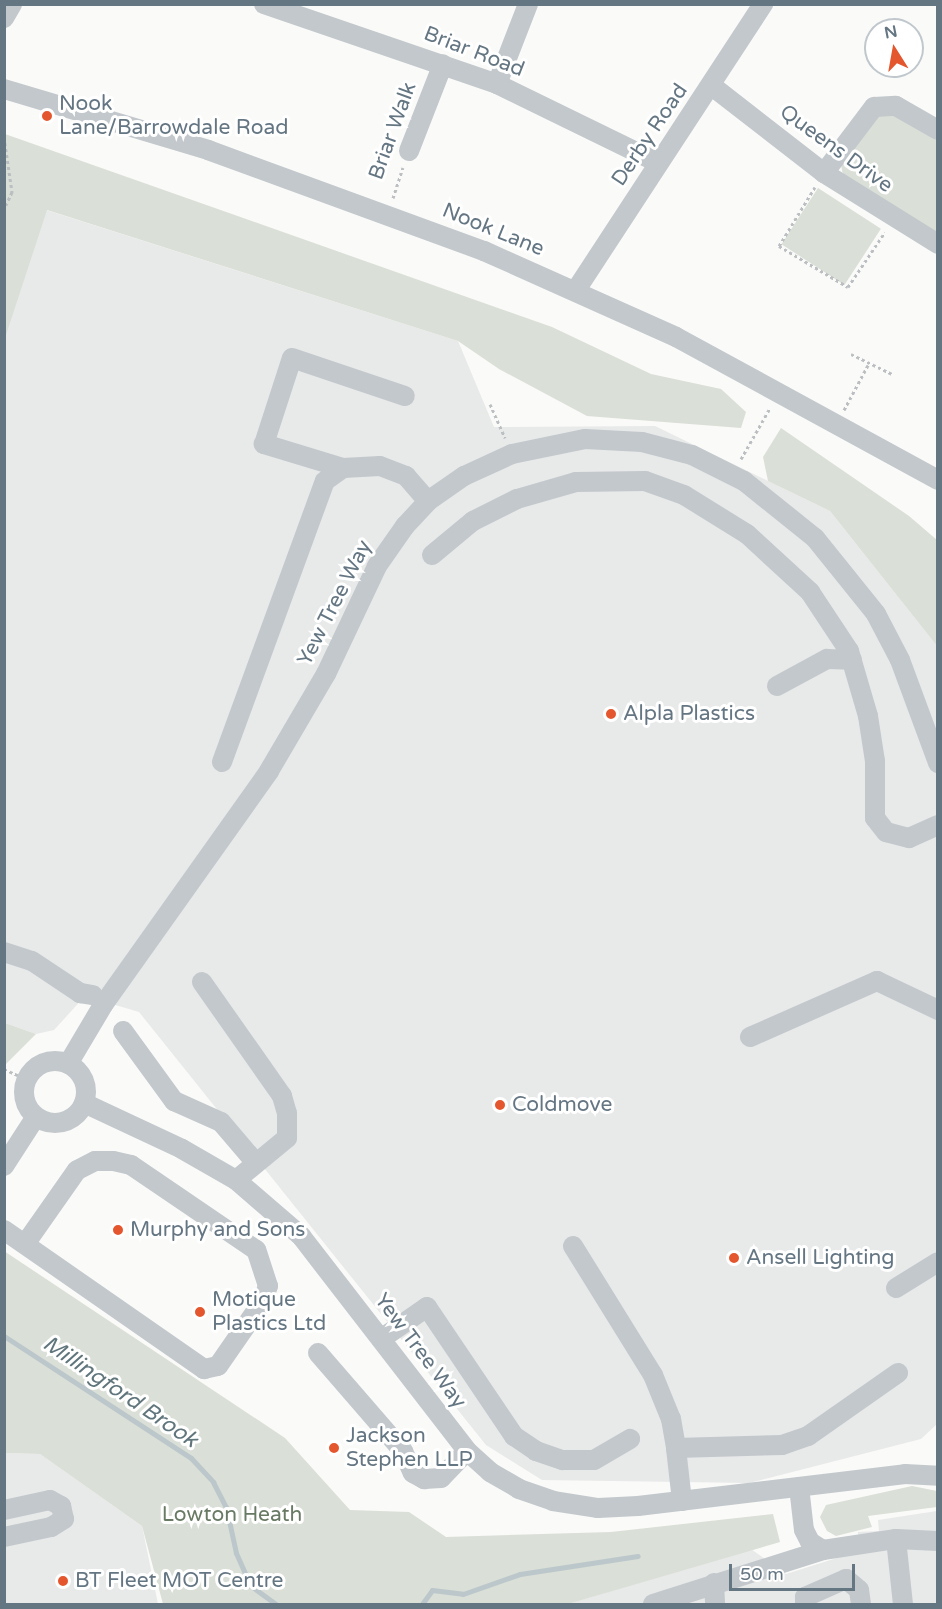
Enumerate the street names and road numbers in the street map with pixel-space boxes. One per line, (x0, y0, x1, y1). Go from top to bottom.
street label: Briar Road (420, 21, 528, 83)
street label: Briar Walk (364, 79, 422, 183)
street label: Derby Road (607, 79, 693, 191)
street label: Queens Drive (775, 100, 897, 198)
street label: Nook Lane (438, 198, 548, 262)
street label: Yew Tree Way (293, 536, 377, 670)
street label: Yew Tree Way (369, 1289, 471, 1413)

